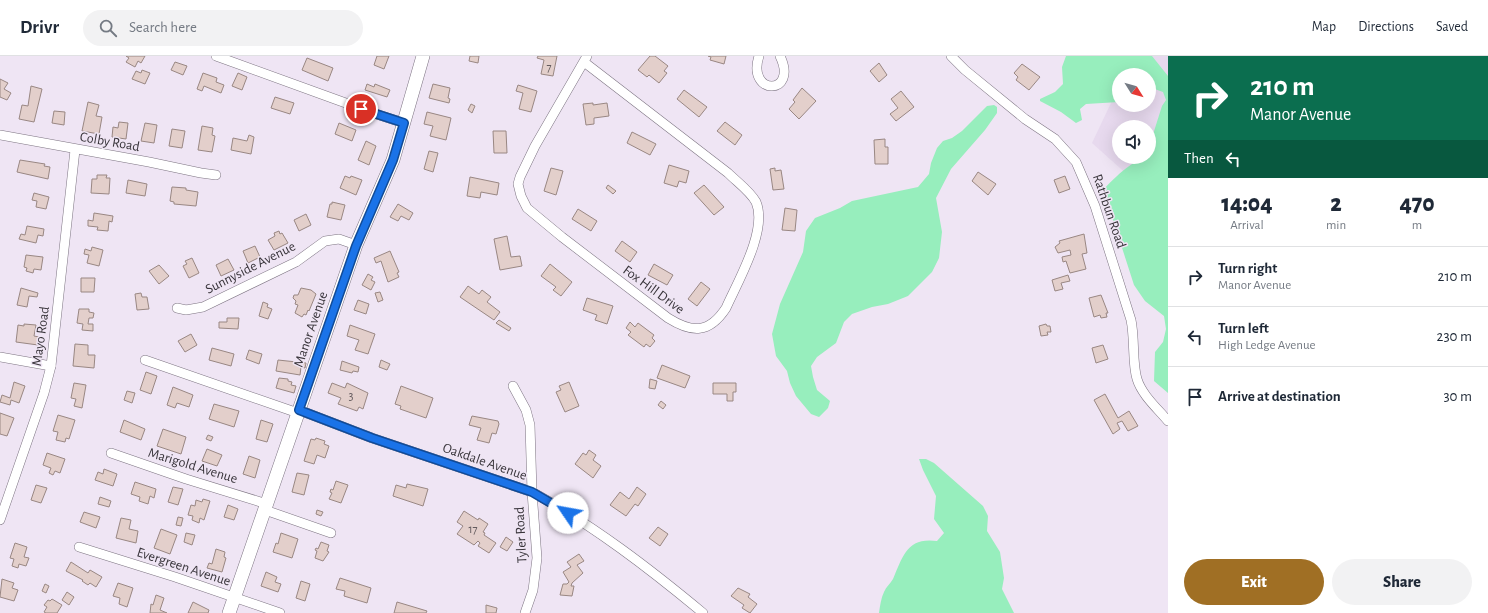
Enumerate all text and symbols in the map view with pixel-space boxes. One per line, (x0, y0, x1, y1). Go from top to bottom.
search box (83, 10, 363, 46)
icon: search (97, 17, 119, 39)
text: Drivr (20, 18, 59, 37)
text: Search here (129, 20, 197, 35)
text: Map (1312, 20, 1336, 34)
text: Directions (1358, 20, 1414, 34)
text: Saved (1436, 20, 1468, 34)
house number: 7 (546, 61, 552, 73)
north arrow (1112, 68, 1156, 112)
map controls (1112, 68, 1156, 164)
icon: right (1184, 72, 1236, 124)
text: 210 m (1250, 73, 1315, 101)
pin (344, 92, 378, 126)
icon: arrive (350, 98, 372, 120)
text: Manor Avenue (1250, 106, 1351, 124)
button: sound (1112, 120, 1156, 164)
street label: Colby Road (79, 130, 141, 154)
icon: left (1222, 148, 1244, 170)
text: Then (1184, 151, 1214, 166)
street label: Rathbun Road (1090, 173, 1128, 250)
text: 14:04 (1221, 192, 1273, 216)
text: 2 (1330, 192, 1342, 216)
text: 470 (1399, 192, 1435, 216)
text: Arrival (1230, 219, 1264, 232)
text: min (1326, 219, 1346, 232)
text: m (1412, 219, 1422, 232)
street label: Sunnyside Avenue (203, 239, 298, 297)
text: Turn right (1218, 261, 1277, 276)
street label: Fox Hill Drive (620, 263, 687, 317)
icon: right (1184, 266, 1206, 288)
text: 210 m (1438, 269, 1472, 284)
text: Manor Avenue (1218, 279, 1291, 292)
street label: Manor Avenue (291, 290, 330, 369)
street label: Mayo Road (30, 305, 52, 367)
text: Turn left (1218, 321, 1269, 336)
icon: left (1184, 326, 1206, 348)
text: 230 m (1437, 329, 1472, 344)
text: High Ledge Avenue (1218, 339, 1316, 352)
icon: arrive (1184, 386, 1206, 408)
text: Arrive at destination (1218, 389, 1341, 404)
text: 30 m (1443, 389, 1472, 404)
house number: 3 (349, 390, 354, 402)
street label: Oakdale Avenue (441, 441, 529, 483)
street label: Marigold Avenue (146, 446, 239, 486)
position arrow (547, 492, 589, 534)
street label: Tyler Road (513, 506, 529, 564)
house number: 17 (468, 523, 478, 535)
street label: Evergreen Avenue (135, 545, 232, 589)
button: Exit (1184, 559, 1324, 605)
button: Share (1332, 559, 1472, 605)

